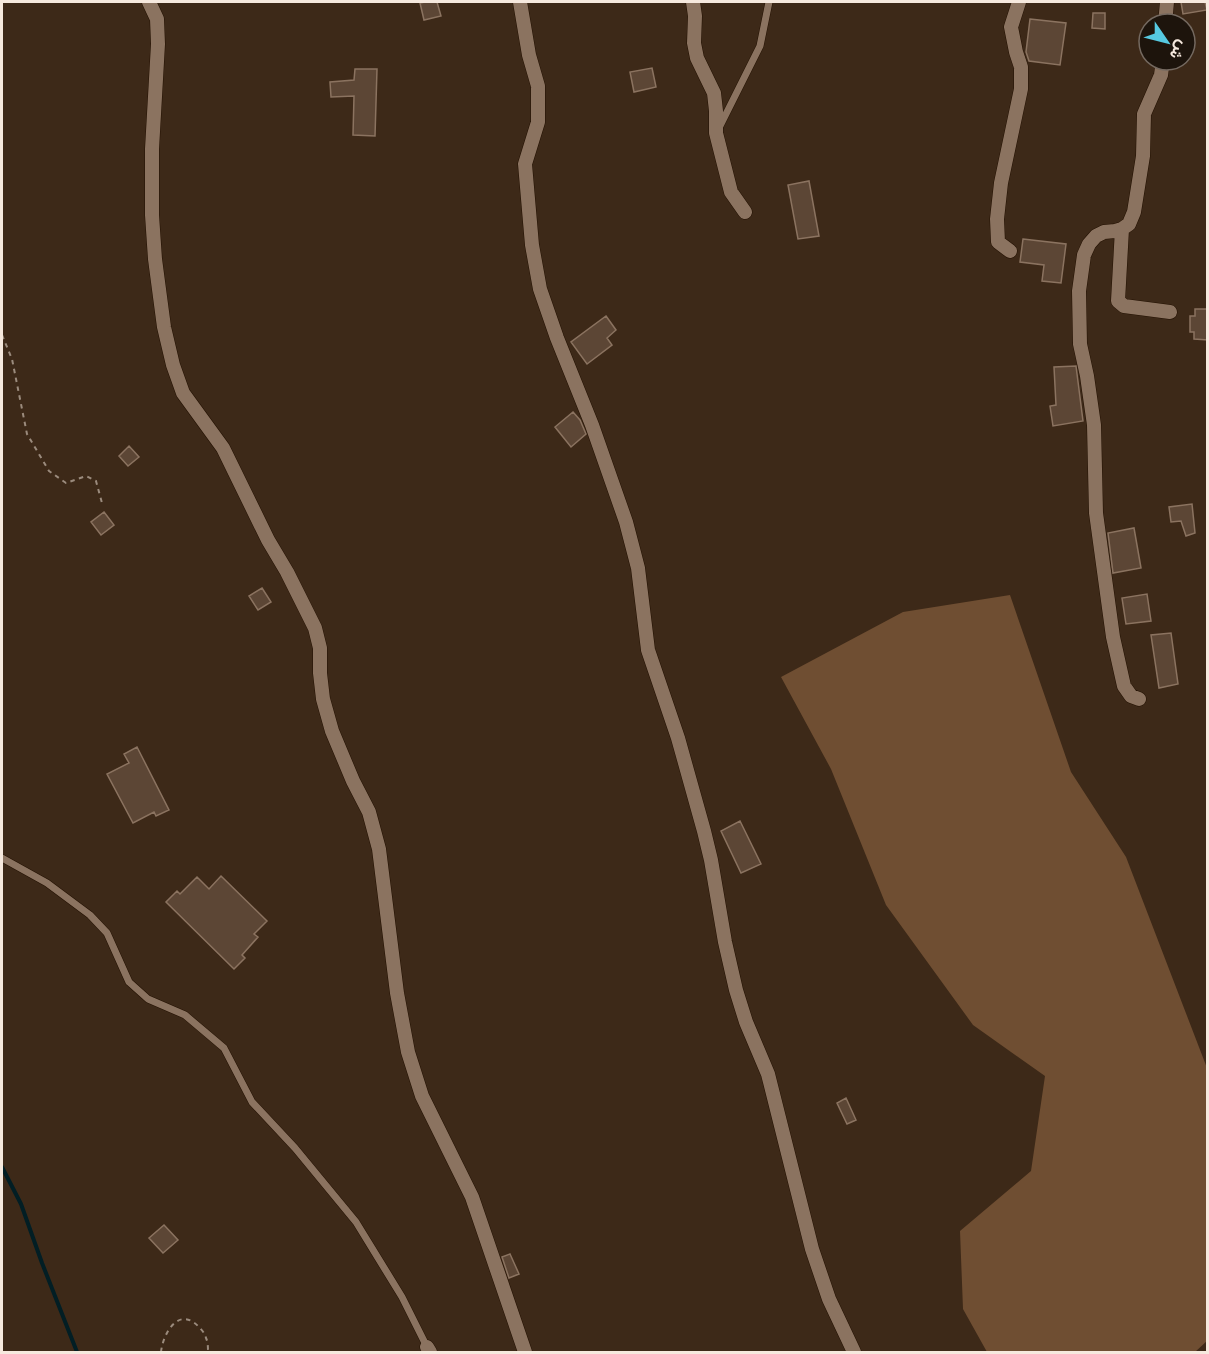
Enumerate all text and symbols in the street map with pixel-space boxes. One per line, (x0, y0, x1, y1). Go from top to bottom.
north arrow (1137, 12, 1197, 72)
text: ش (1165, 36, 1192, 64)

